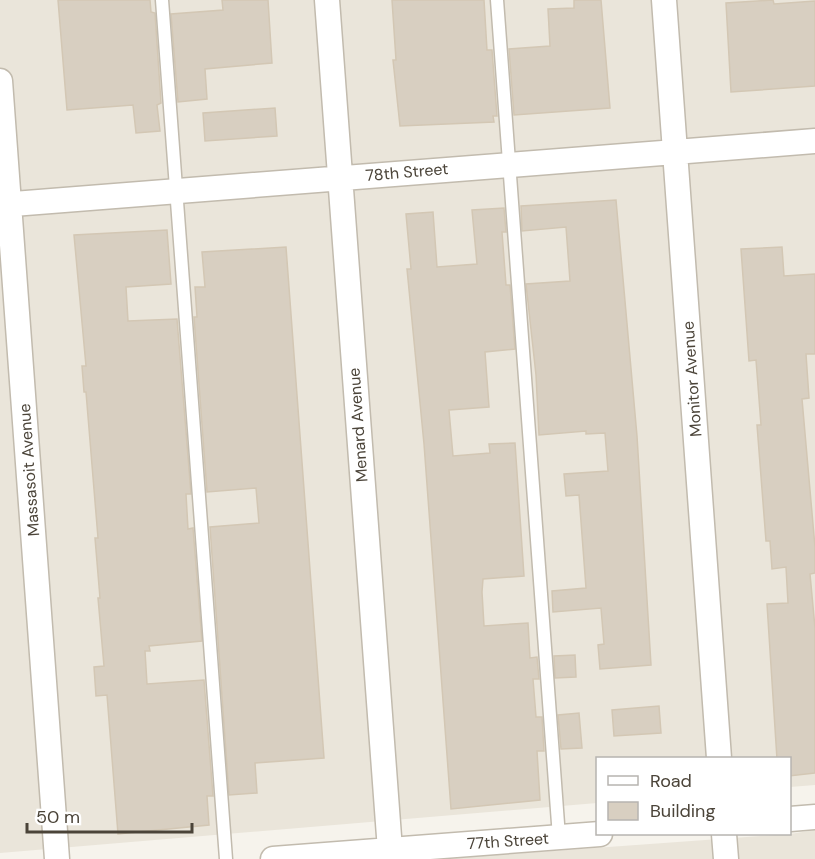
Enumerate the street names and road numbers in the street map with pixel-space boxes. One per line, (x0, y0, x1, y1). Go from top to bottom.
street label: 78th Street (365, 158, 449, 186)
street label: Monitor Avenue (677, 320, 707, 438)
street label: Menard Avenue (344, 367, 372, 483)
street label: Massasoit Avenue (14, 403, 44, 537)
street label: 77th Street (466, 828, 550, 854)

